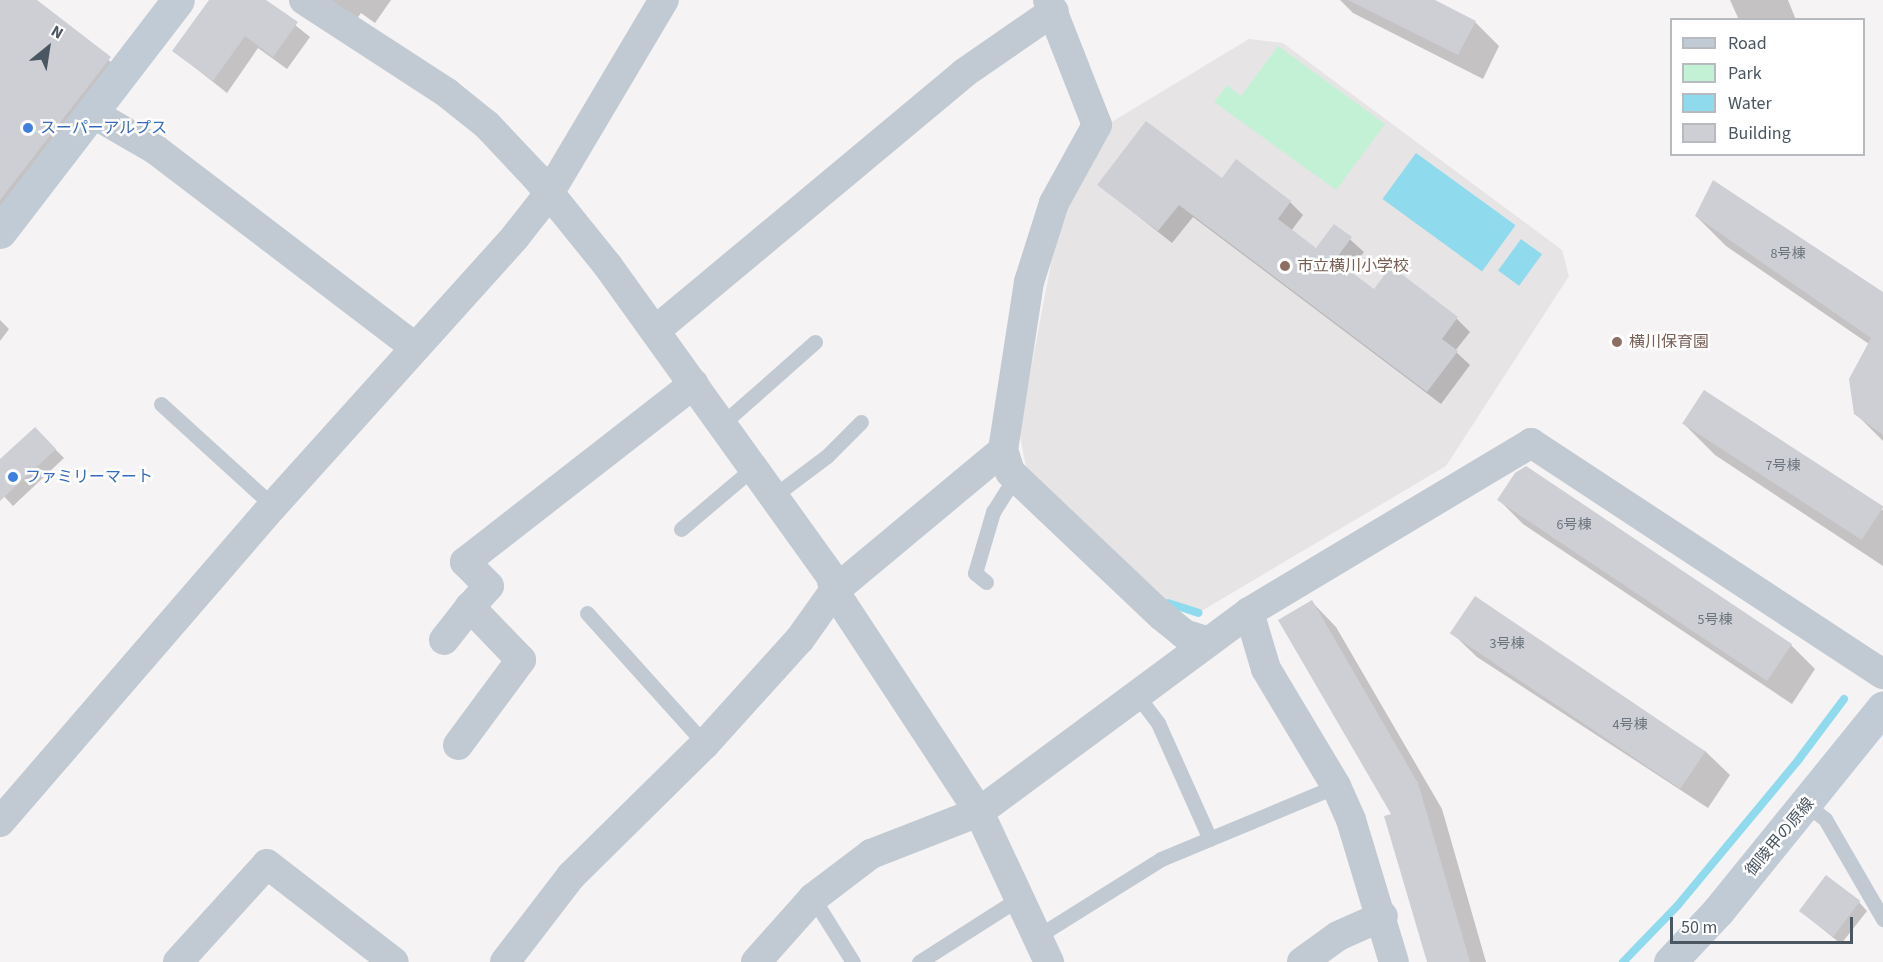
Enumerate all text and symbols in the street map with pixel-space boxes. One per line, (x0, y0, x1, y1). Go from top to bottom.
north arrow (18, 18, 78, 78)
legend (1670, 18, 1865, 156)
text: N (47, 20, 67, 45)
text: Road (1728, 31, 1767, 56)
text: Park (1728, 61, 1762, 86)
text: Water (1728, 91, 1772, 116)
place label: スーパーアルプス (40, 118, 168, 138)
marker: スーパーアルプス (21, 121, 35, 135)
text: Building (1728, 121, 1791, 146)
house number: 8号棟 (1771, 246, 1805, 262)
place label: 市立横川小学校 (1297, 256, 1409, 276)
marker: 市立横川小学校 (1278, 259, 1292, 273)
place label: 横川保育園 (1629, 332, 1709, 352)
marker: 横川保育園 (1610, 335, 1624, 349)
house number: 7号棟 (1766, 458, 1800, 474)
place label: ファミリーマート (25, 467, 153, 487)
marker: ファミリーマート (6, 470, 20, 484)
house number: 6号棟 (1557, 517, 1591, 533)
house number: 5号棟 (1698, 612, 1732, 628)
house number: 3号棟 (1490, 636, 1524, 652)
house number: 4号棟 (1613, 717, 1647, 733)
street label: 御陵甲の原線 (1742, 794, 1818, 880)
scale bar (1673, 905, 1856, 943)
text: 50 m (1681, 915, 1717, 940)

